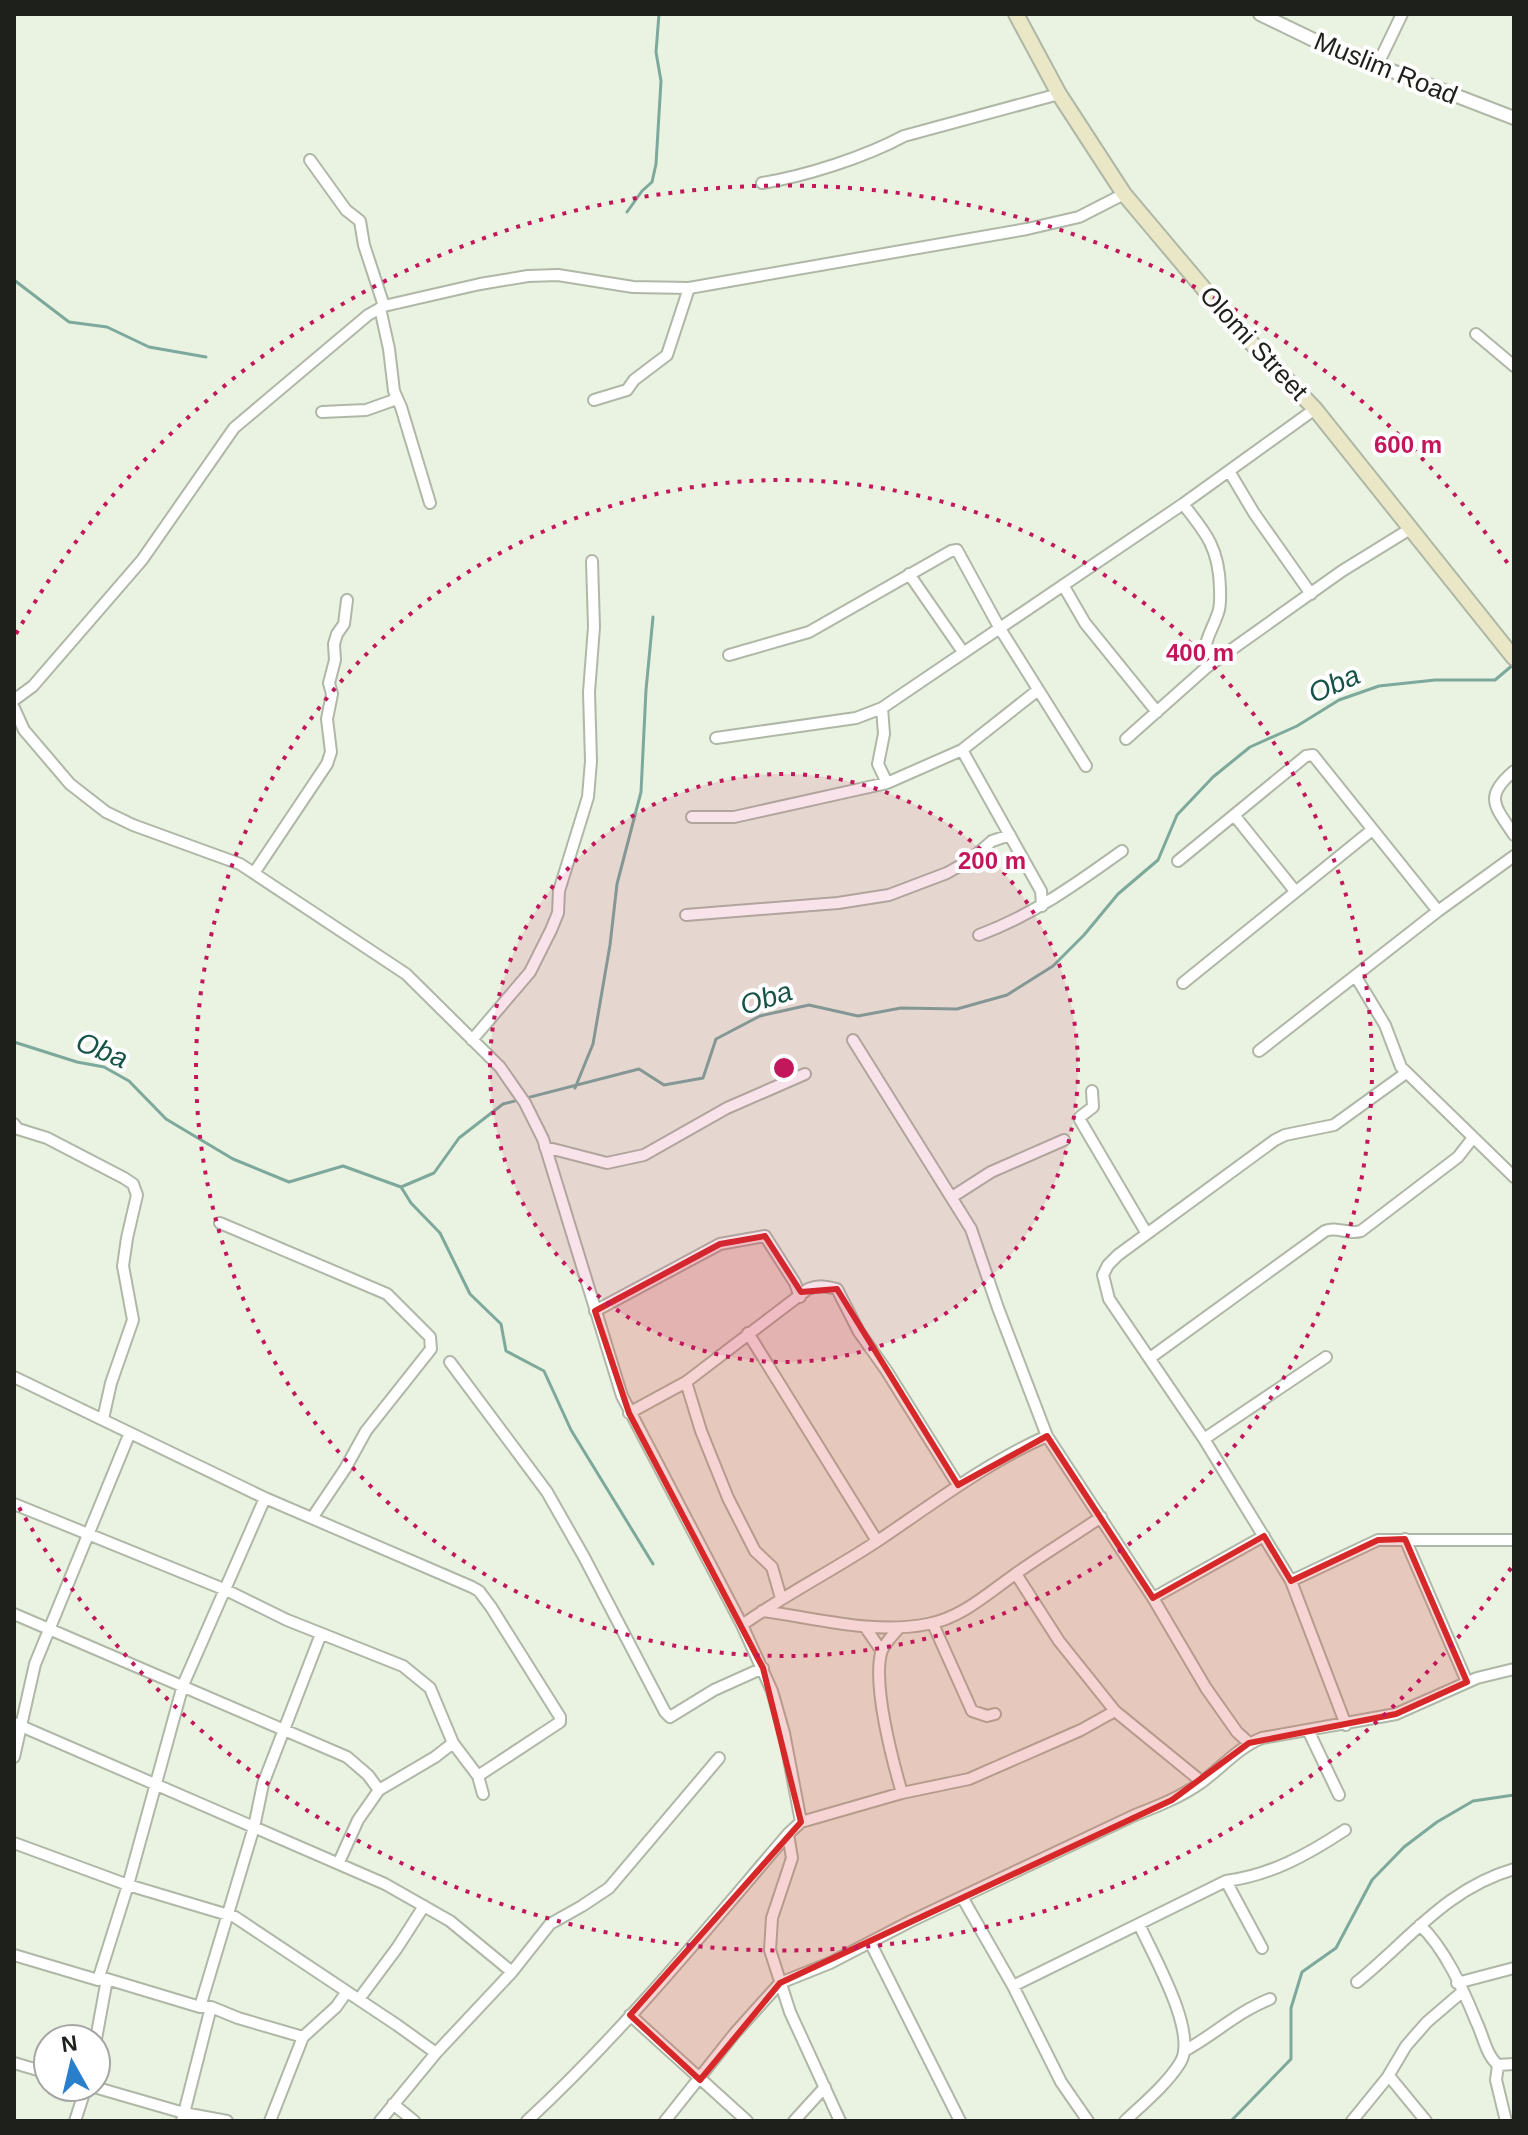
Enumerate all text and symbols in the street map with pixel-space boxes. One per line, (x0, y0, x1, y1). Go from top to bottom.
street label: Muslim Road (1310, 26, 1462, 110)
street label: Olomi Street (1194, 280, 1315, 407)
text: 600 m (1374, 431, 1442, 458)
text: 400 m (1166, 639, 1234, 666)
water label: Oba (1304, 659, 1364, 709)
text: 200 m (958, 847, 1026, 874)
water label: Oba (736, 975, 796, 1021)
water label: Oba (72, 1026, 132, 1074)
centre of rings (770, 1054, 798, 1082)
north arrow (32, 2023, 112, 2103)
text: N (60, 2030, 79, 2057)

